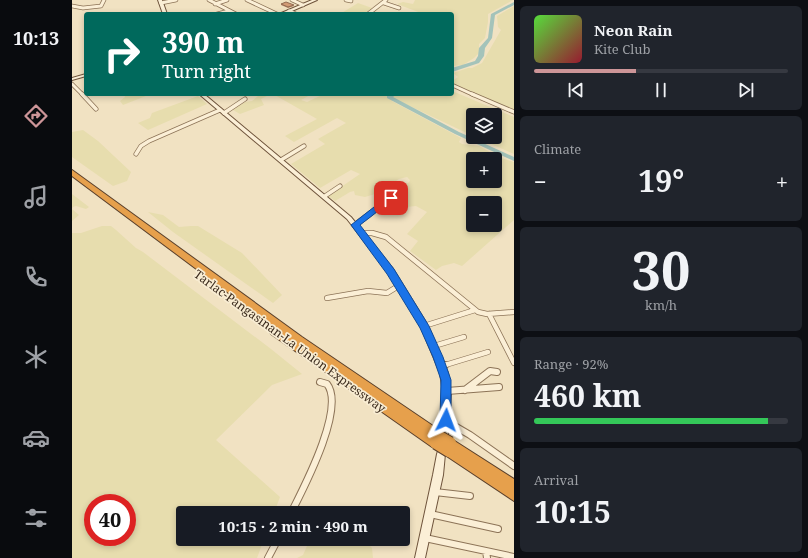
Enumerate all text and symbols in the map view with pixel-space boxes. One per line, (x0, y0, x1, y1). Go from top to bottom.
text: Neon Rain (594, 20, 672, 40)
text: 390 m (162, 23, 244, 61)
text: 10:13 (13, 26, 59, 50)
icon: right (96, 28, 148, 80)
text: Kite Club (594, 40, 650, 58)
text: Turn right (162, 59, 251, 83)
icon: previous (565, 79, 587, 101)
icon: pause (650, 79, 672, 101)
icon: next (735, 79, 757, 101)
icon: directions (22, 102, 50, 130)
map controls (466, 108, 502, 232)
button: layers (466, 108, 502, 144)
text: Climate (534, 140, 581, 158)
button: + (466, 152, 502, 188)
text: 19° (638, 160, 684, 201)
text: − (534, 166, 547, 196)
text: + (776, 166, 788, 196)
pin (374, 181, 408, 215)
icon: music (22, 183, 50, 211)
icon: arrive (380, 187, 402, 209)
button: − (466, 196, 502, 232)
text: 30 (632, 234, 690, 305)
icon: phone (22, 263, 50, 291)
street label: Tarlac-Pangasinan-La Union Expressway (191, 266, 390, 417)
text: km/h (645, 296, 677, 314)
icon: climate (22, 343, 50, 371)
text: Range · 92% (534, 355, 608, 373)
text: 460 km (534, 375, 641, 416)
position arrow (425, 399, 467, 441)
icon: car (22, 424, 50, 452)
text: Arrival (534, 471, 578, 489)
text: 10:15 (534, 491, 611, 532)
speed limit sign: 40 (84, 494, 136, 546)
icon: filters (22, 504, 50, 532)
text: 10:15 · 2 min · 490 m (218, 516, 368, 536)

